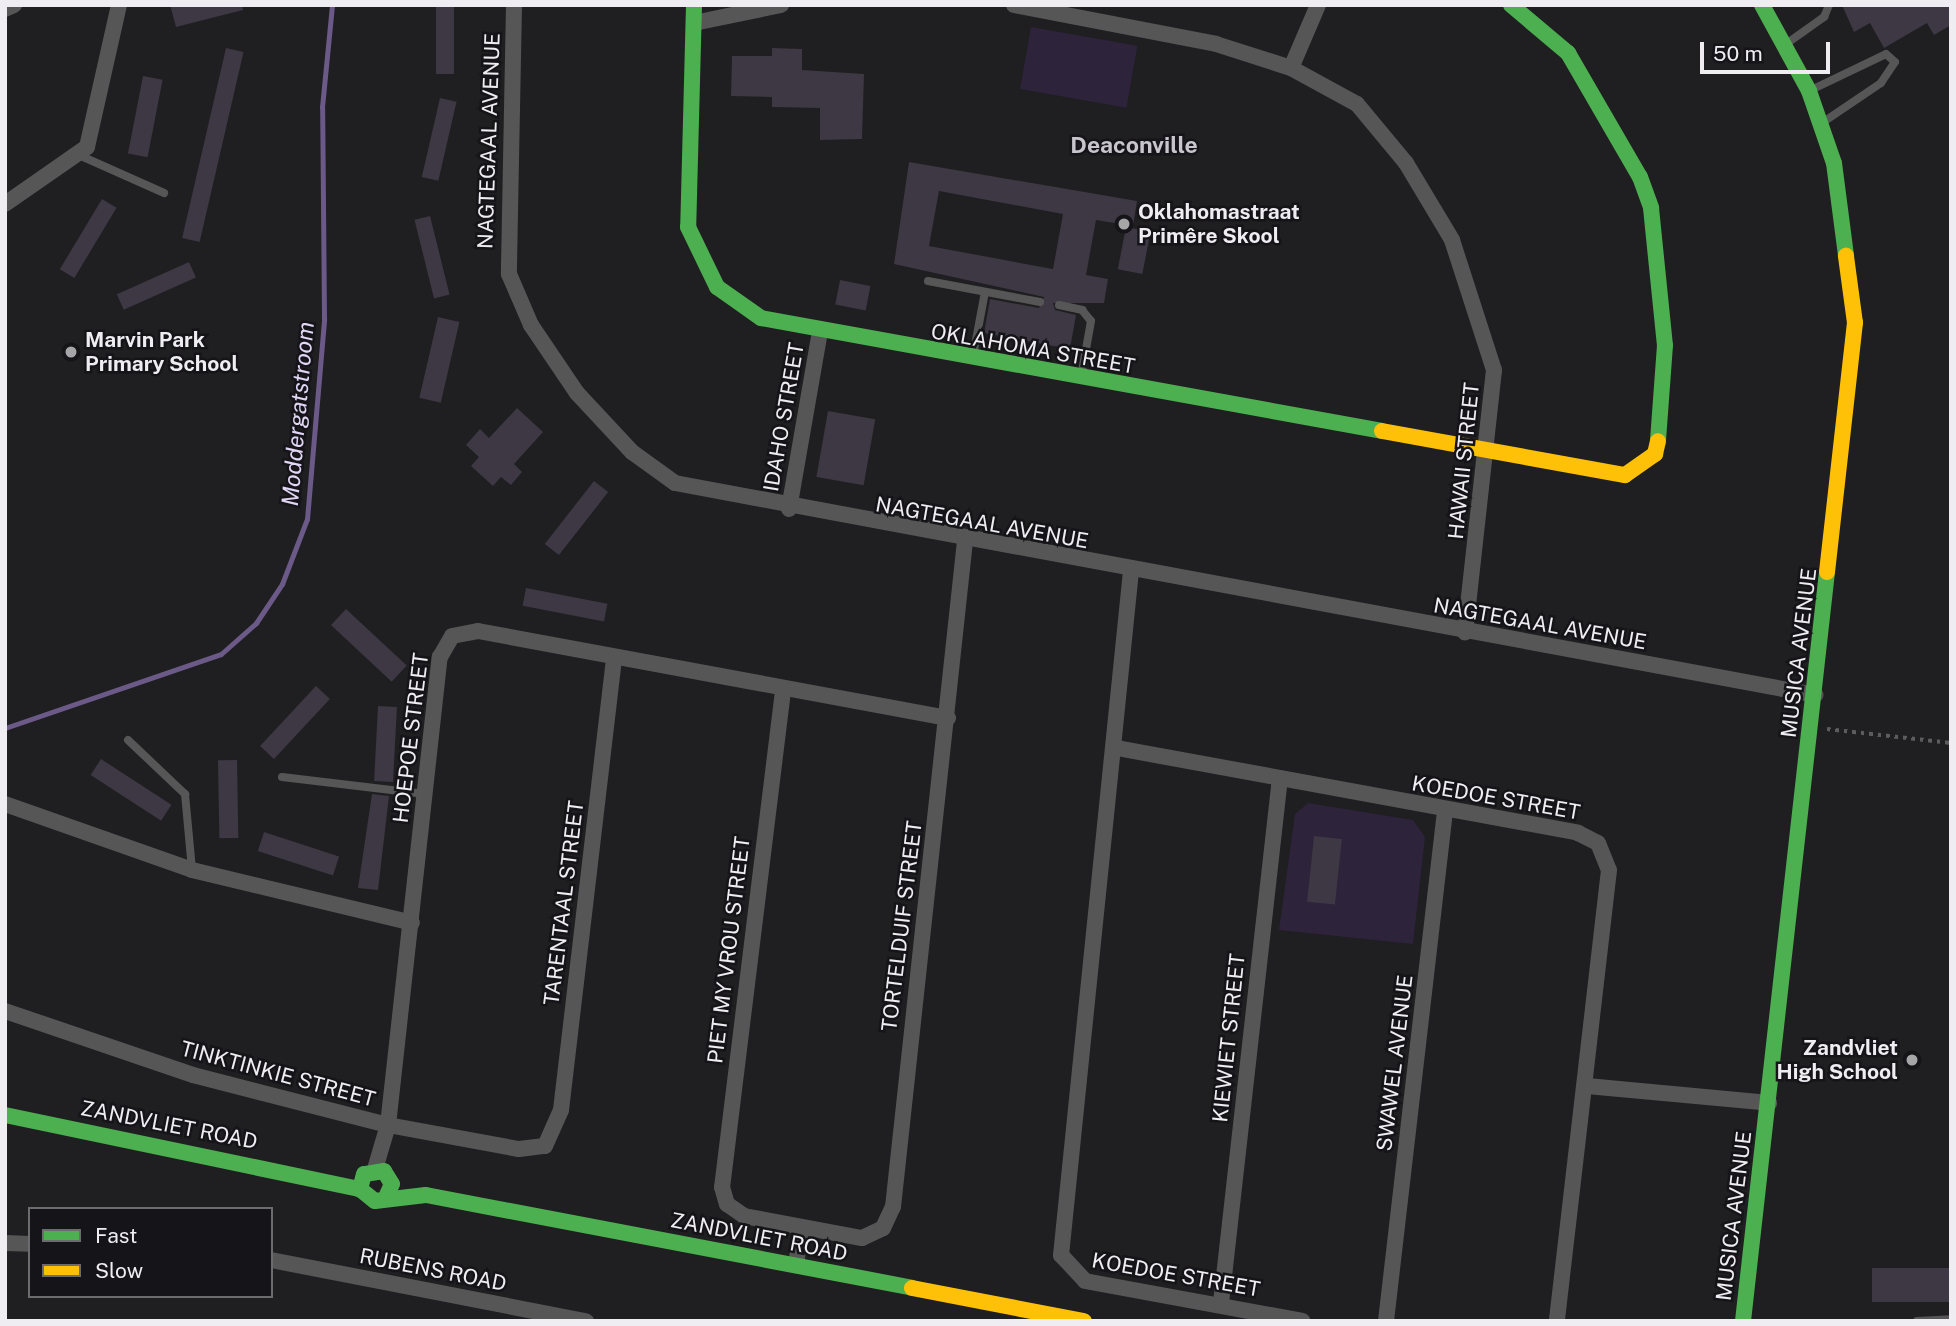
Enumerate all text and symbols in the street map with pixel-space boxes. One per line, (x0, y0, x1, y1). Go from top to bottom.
scale bar (1704, 28, 1834, 72)
street label: NAGTEGAAL AVENUE (473, 33, 505, 249)
text: 50 m (1713, 41, 1763, 66)
district label: Deaconville (1070, 131, 1198, 159)
place label: Oklahomastraat Primêre Skool (1138, 199, 1300, 249)
marker: Oklahomastraat Primêre Skool (1116, 216, 1132, 232)
street label: OKLAHOMA STREET (929, 319, 1137, 379)
water label: Moddergatstroom (276, 321, 320, 507)
place label: Marvin Park Primary School (85, 327, 238, 377)
street label: IDAHO STREET (758, 341, 810, 493)
marker: Marvin Park Primary School (63, 344, 79, 360)
street label: HAWAII STREET (1443, 381, 1485, 541)
street label: NAGTEGAAL AVENUE (873, 492, 1091, 554)
street label: MUSICA AVENUE (1776, 567, 1822, 739)
street label: NAGTEGAAL AVENUE (1431, 593, 1649, 655)
street label: HOEPOE STREET (388, 652, 434, 824)
street label: KOEDOE STREET (1410, 771, 1582, 825)
street label: TARENTAAL STREET (539, 799, 589, 1007)
street label: TORTELDUIF STREET (877, 819, 927, 1033)
street label: PIET MY VROU STREET (703, 835, 755, 1065)
street label: KIEWIET STREET (1208, 952, 1250, 1124)
street label: SWAWEL AVENUE (1372, 973, 1418, 1153)
place label: Zandvliet High School (1777, 1035, 1898, 1085)
street label: TINKTINKIE STREET (178, 1036, 378, 1112)
marker: Zandvliet High School (1904, 1052, 1920, 1068)
street label: ZANDVLIET ROAD (78, 1096, 260, 1154)
street label: MUSICA AVENUE (1711, 1130, 1757, 1302)
legend (28, 1207, 273, 1298)
street label: ZANDVLIET ROAD (668, 1208, 850, 1266)
text: Fast (95, 1223, 137, 1248)
street label: RUBENS ROAD (357, 1243, 509, 1297)
street label: KOEDOE STREET (1090, 1248, 1262, 1302)
text: Slow (95, 1258, 143, 1283)

